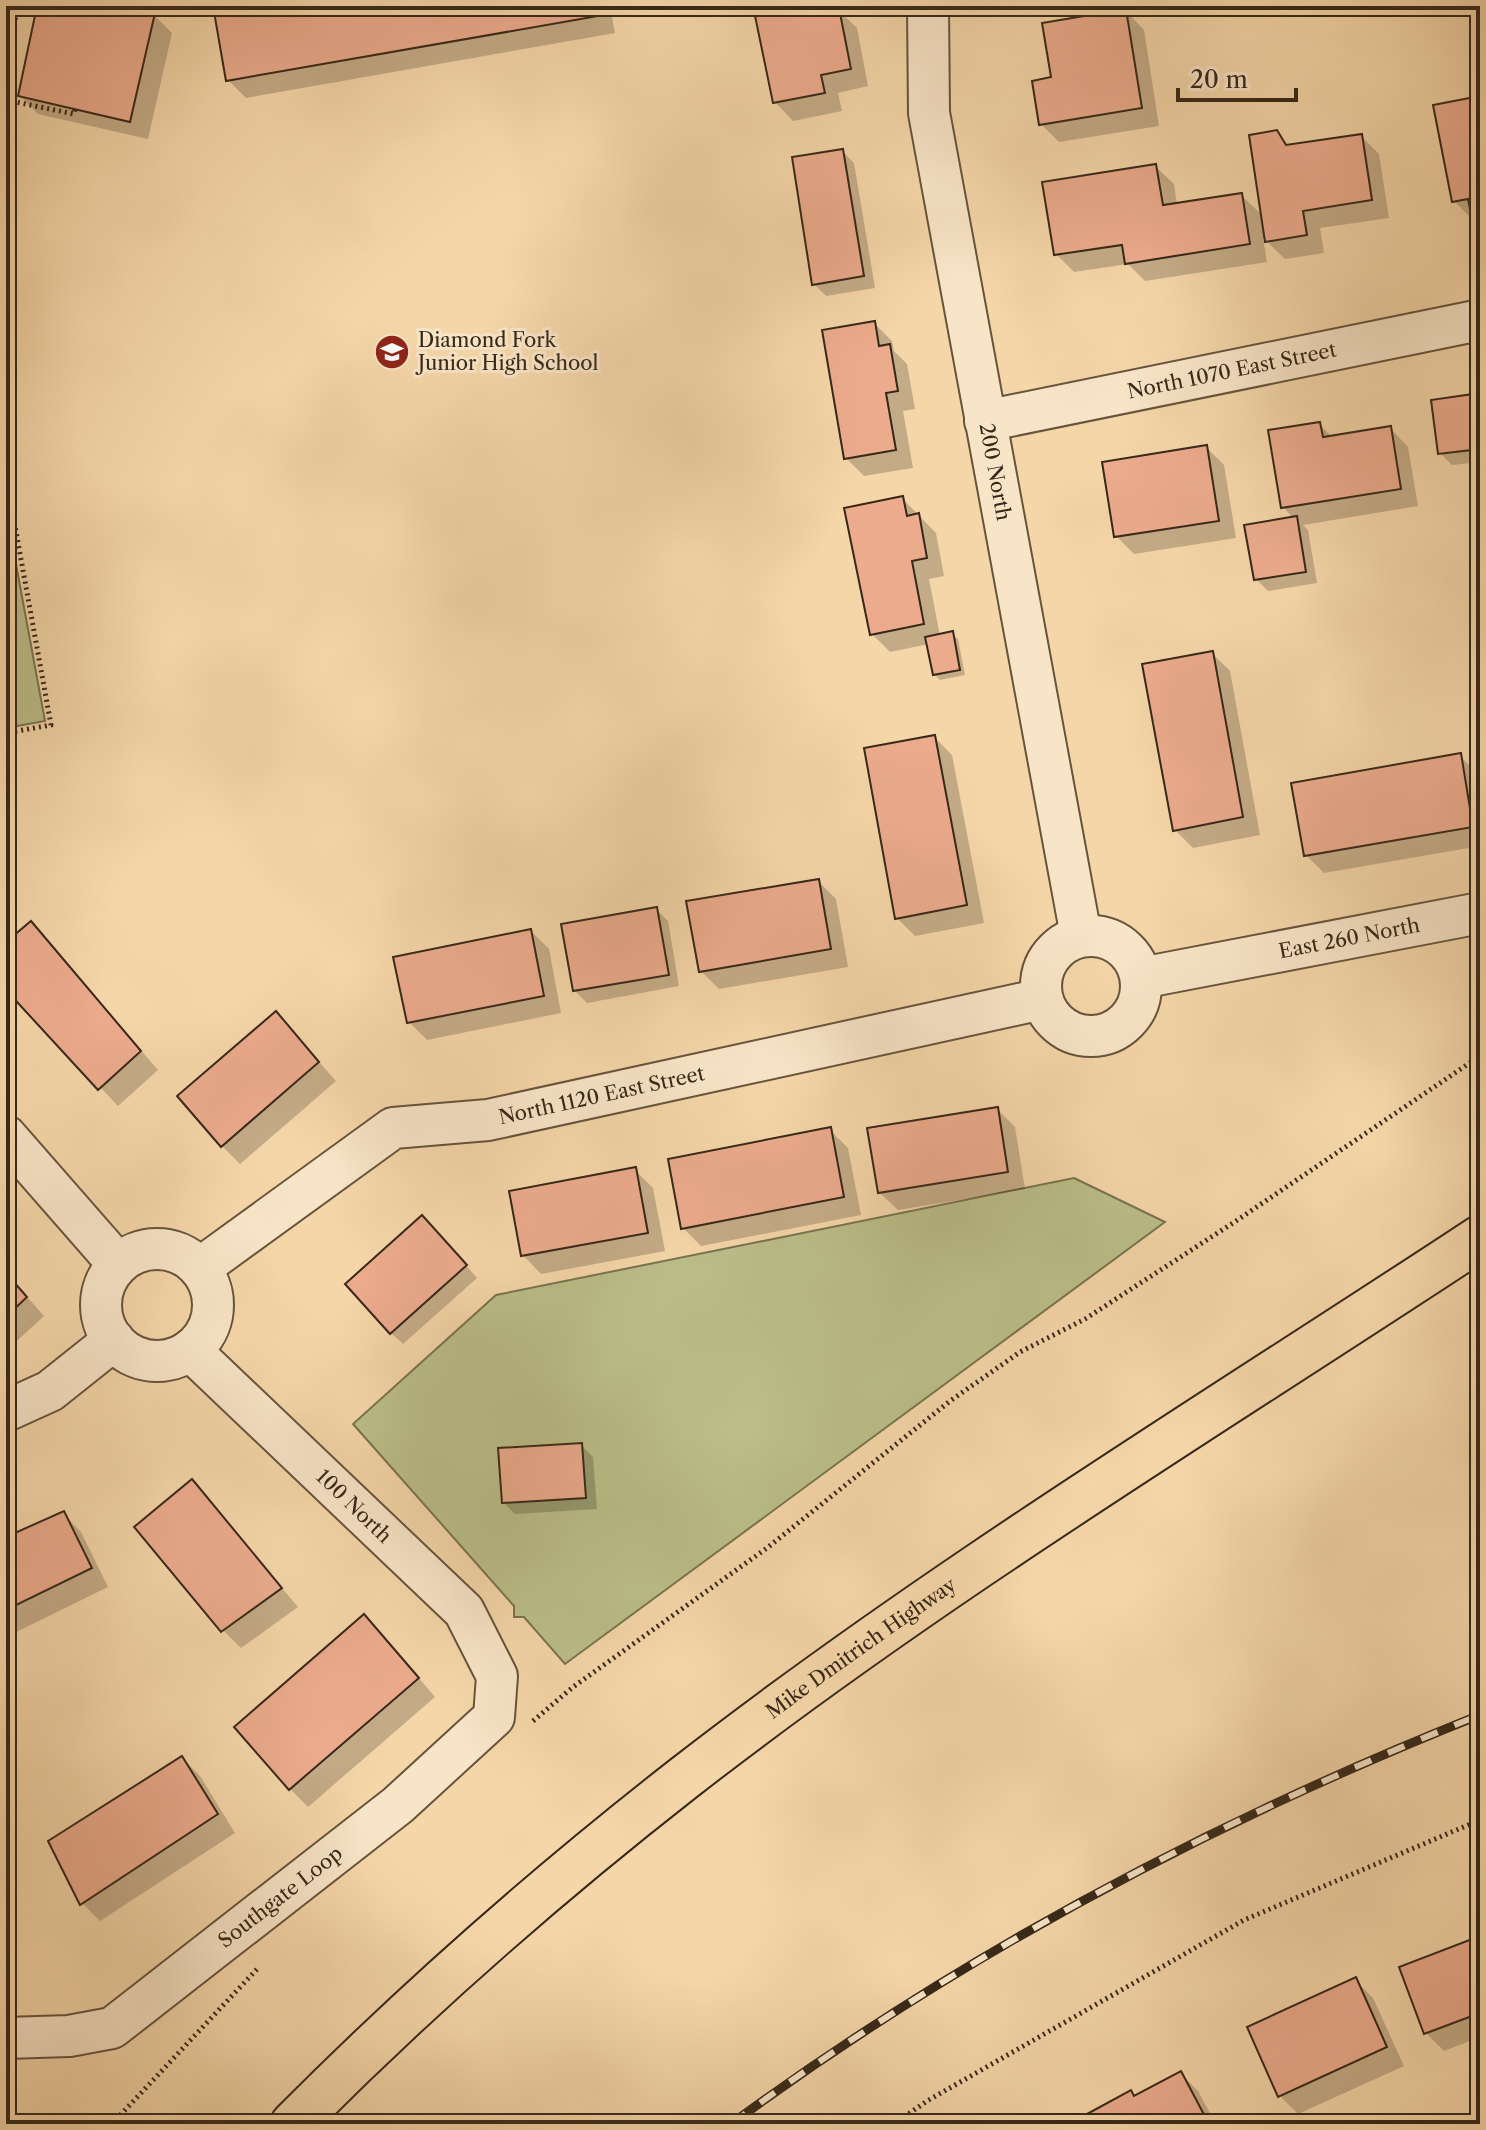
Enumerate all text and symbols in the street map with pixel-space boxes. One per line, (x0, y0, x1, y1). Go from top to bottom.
scale bar (1178, 52, 1296, 102)
text: 20 m (1190, 65, 1248, 94)
place label: Diamond Fork Junior High School (415, 328, 599, 375)
school or university icon: Diamond Fork Junior High School (373, 333, 411, 371)
street label: North 1070 East Street (1125, 338, 1339, 404)
street label: 200 North (975, 421, 1016, 523)
street label: East 260 North (1277, 913, 1422, 963)
street label: North 1120 East Street (496, 1061, 707, 1129)
street label: 100 North (311, 1464, 397, 1548)
street label: Mike Dmitrich Highway (761, 1572, 961, 1724)
street label: Southgate Loop (213, 1841, 347, 1953)

